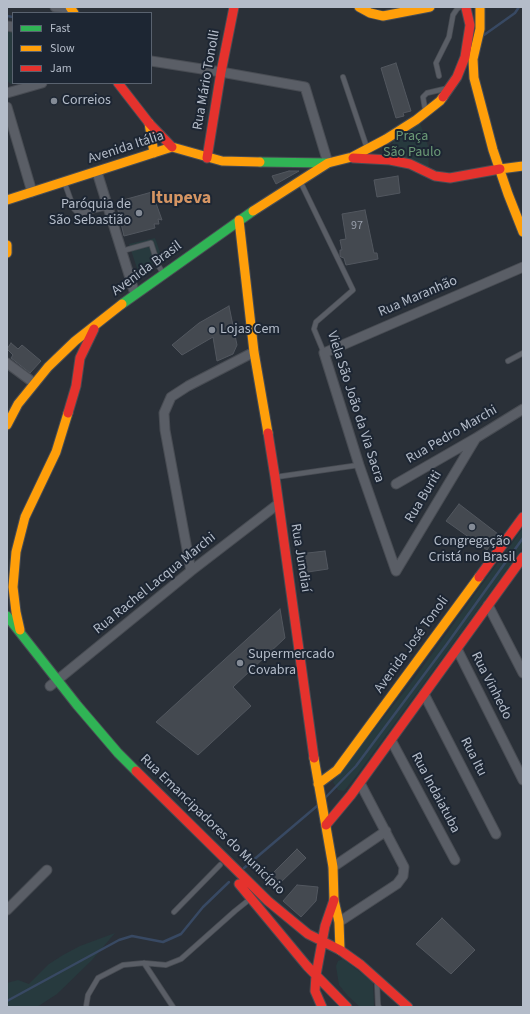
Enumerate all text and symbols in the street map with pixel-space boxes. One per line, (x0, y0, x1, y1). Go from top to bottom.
legend (12, 12, 152, 84)
text: Fast (50, 20, 70, 37)
street label: Rua Mário Tonolli (190, 29, 224, 131)
text: Slow (50, 40, 75, 57)
text: Jam (50, 60, 72, 77)
place label: Correios (62, 93, 111, 109)
marker: Correios (49, 96, 59, 106)
street label: Avenida Itália (86, 128, 166, 168)
park label: Praça São Paulo (383, 129, 441, 162)
district label: Itupeva (151, 188, 211, 210)
place label: Paróquia de São Sebastião (49, 197, 131, 230)
marker: Paróquia de São Sebastião (134, 208, 144, 218)
house number: 97 (351, 219, 363, 233)
street label: Avenida Brasil (109, 238, 185, 300)
street label: Rua Maranhão (376, 273, 460, 321)
place label: Lojas Cem (220, 322, 280, 338)
marker: Lojas Cem (207, 325, 217, 335)
street label: Viela São João da Via Sacra (323, 329, 387, 485)
street label: Rua Pedro Marchi (404, 402, 500, 468)
street label: Rua Buriti (402, 468, 446, 526)
marker: Congregação Cristá no Brasil (467, 522, 477, 532)
street label: Rua Jundiaí (286, 523, 314, 593)
street label: Rua Rachel Lacqua Marchi (91, 530, 219, 638)
place label: Congregação Cristá no Brasil (429, 534, 515, 566)
street label: Avenida José Tonoli (371, 593, 453, 697)
place label: Supermercado Covabra (248, 647, 335, 680)
street label: Rua Vinhedo (467, 649, 515, 723)
marker: Supermercado Covabra (235, 658, 245, 668)
street label: Rua Itu (456, 735, 490, 779)
street label: Rua Indaiatuba (407, 750, 463, 836)
street label: Rua Emancipadores do Município (136, 751, 288, 899)

